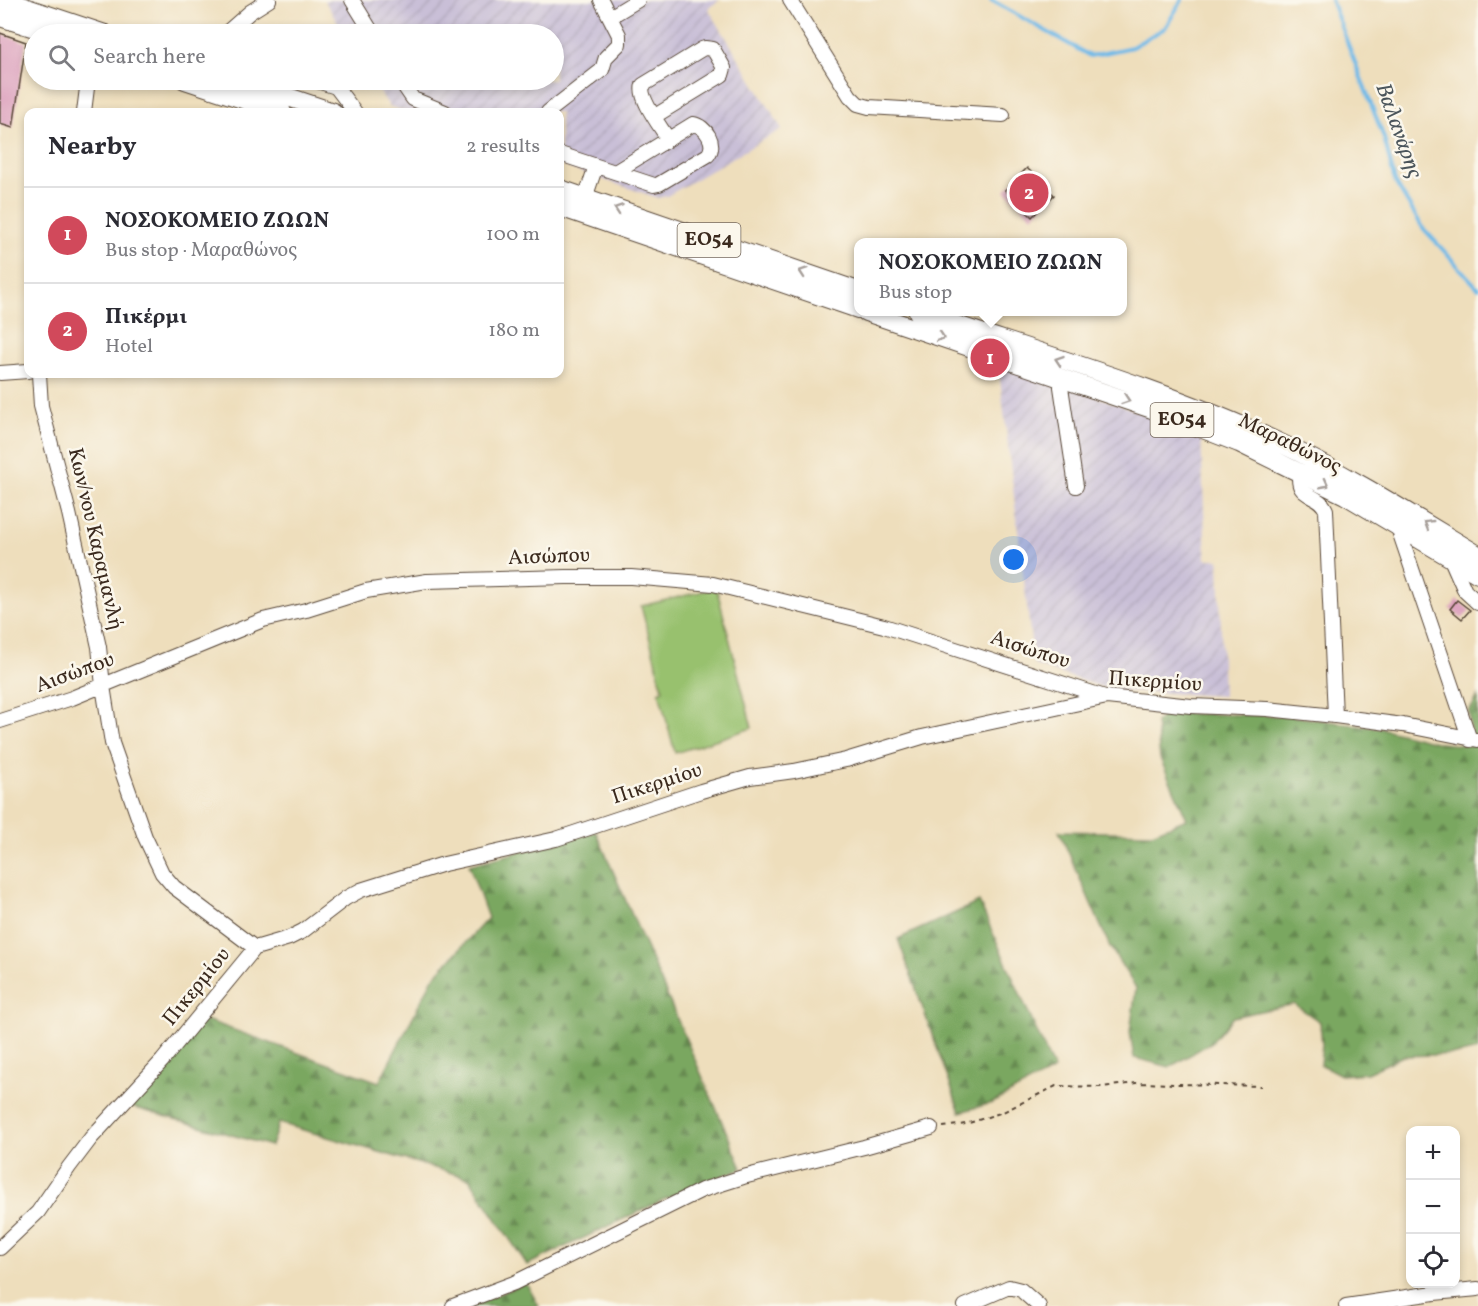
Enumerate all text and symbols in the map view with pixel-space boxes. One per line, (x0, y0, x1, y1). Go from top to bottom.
search box (24, 24, 564, 90)
icon: search (45, 41, 78, 74)
text: Search here (93, 42, 206, 73)
water label: Βαλανάρης (1366, 79, 1430, 183)
text: Nearby (48, 129, 137, 165)
text: 2 results (466, 133, 540, 161)
pin: 2 (1010, 170, 1048, 216)
one-way arrow (613, 204, 624, 217)
text: ΝΟΣΟΚΟΜΕΙΟ ΖΩΩΝ (105, 206, 329, 237)
text: 1 (63, 221, 72, 249)
text: 100 m (486, 221, 540, 249)
road number: ΕΟ54 (678, 223, 740, 257)
text: Bus stop · Μαραθώνος (105, 237, 297, 265)
popup (854, 238, 1127, 316)
text: ΝΟΣΟΚΟΜΕΙΟ ΖΩΩΝ (878, 248, 1103, 279)
one-way arrow (798, 267, 809, 280)
text: Bus stop (878, 279, 952, 307)
text: Πικέρμι (105, 302, 187, 333)
text: 2 (62, 317, 73, 345)
text: 180 m (488, 317, 540, 345)
one-way arrow (936, 330, 946, 343)
text: Hotel (105, 333, 153, 361)
pin: 1 (970, 336, 1010, 380)
one-way arrow (1054, 354, 1065, 367)
one-way arrow (1120, 393, 1131, 405)
road number: ΕΟ54 (1150, 403, 1214, 437)
street label: Μαραθώνος (1233, 406, 1347, 482)
street label: Κων/νου Καραμανλή (60, 445, 130, 633)
one-way arrow (1318, 477, 1329, 488)
one-way arrow (1424, 520, 1434, 532)
street label: Αισώπου (508, 541, 590, 573)
your location (999, 545, 1028, 574)
street label: Αισώπου (987, 624, 1073, 676)
street label: Αισώπου (32, 645, 118, 701)
street label: Πικερμίου (1107, 664, 1203, 700)
street label: Πικερμίου (608, 756, 706, 812)
street label: Πικερμίου (156, 942, 238, 1032)
map controls (1406, 1126, 1460, 1288)
button: + (1406, 1126, 1460, 1180)
button: − (1406, 1180, 1460, 1234)
button: locate (1406, 1234, 1460, 1288)

